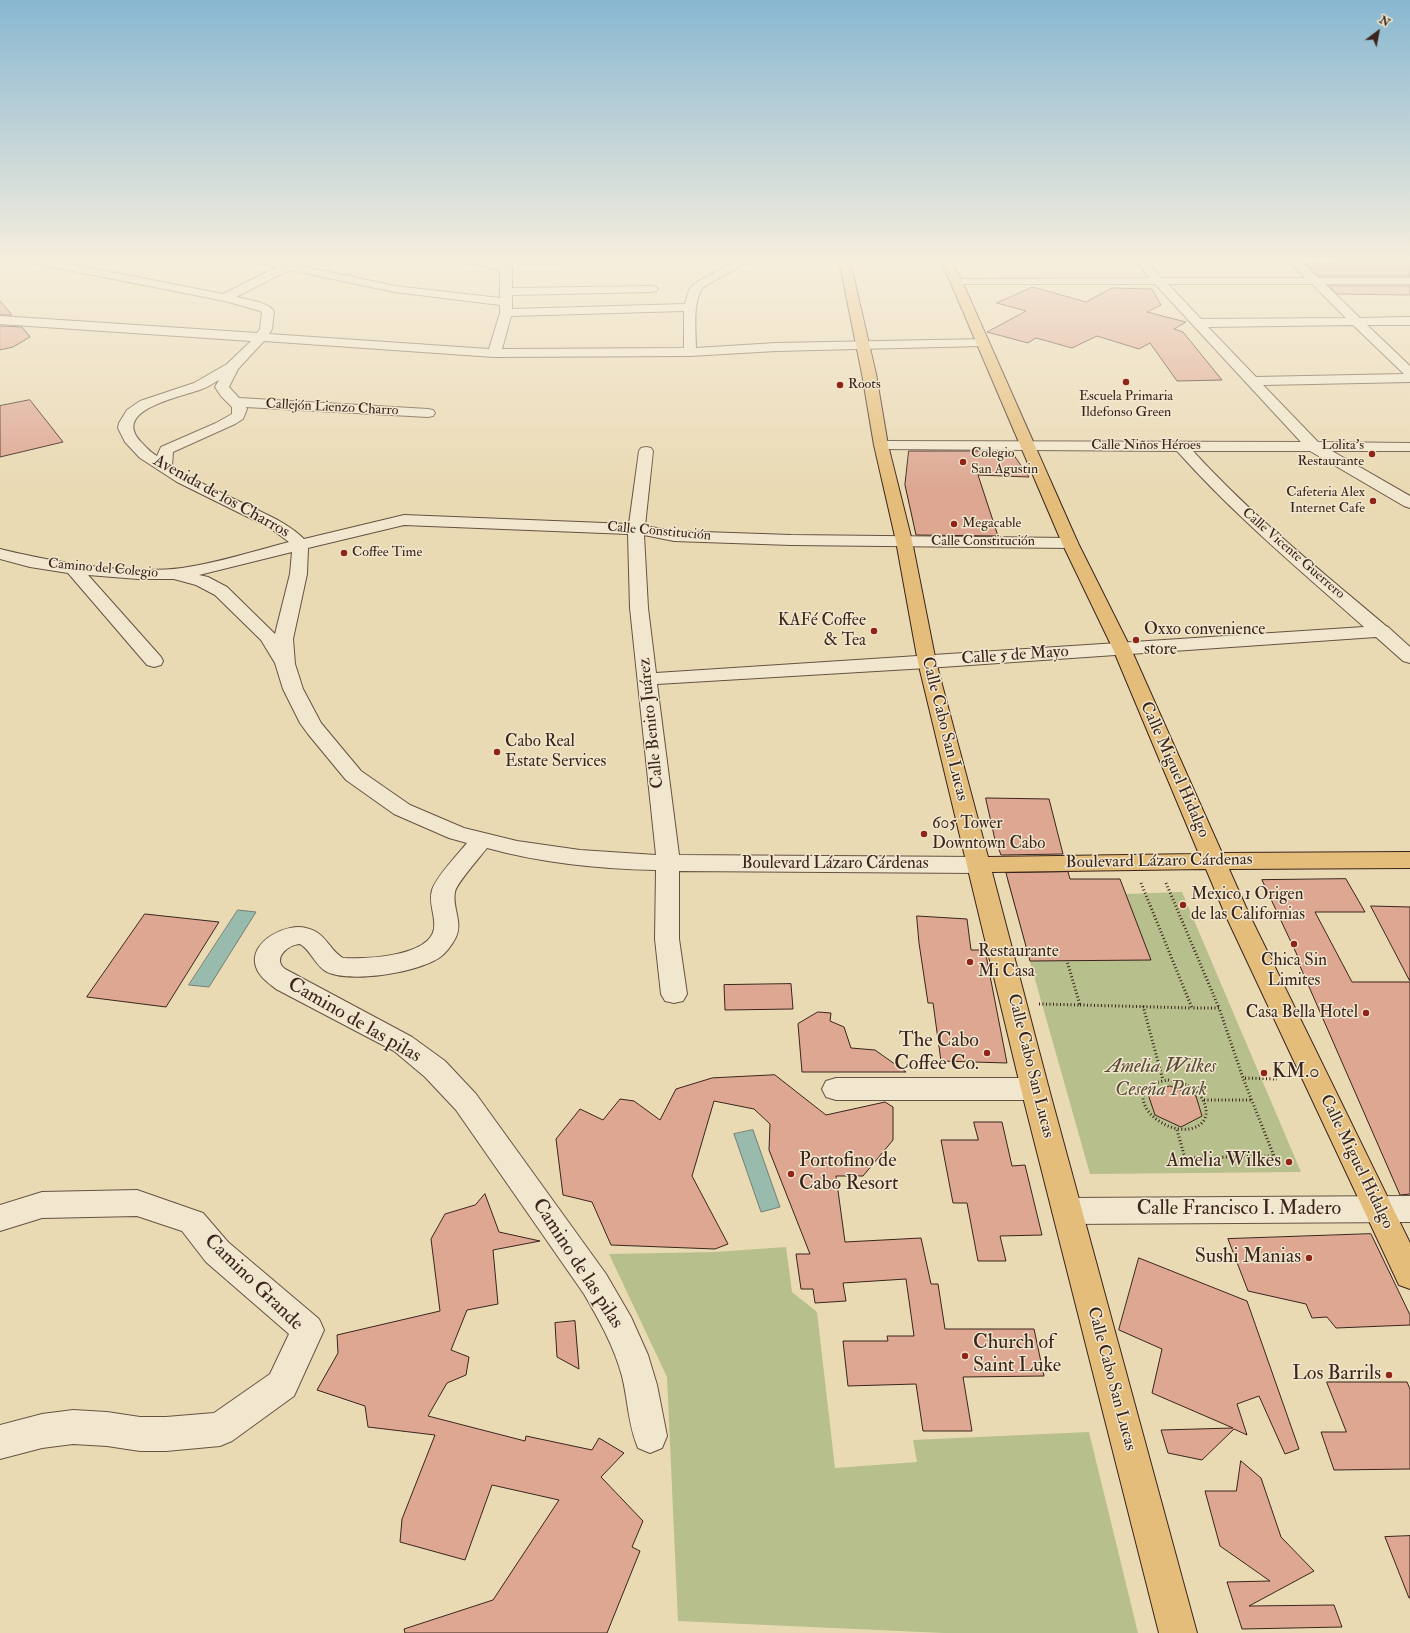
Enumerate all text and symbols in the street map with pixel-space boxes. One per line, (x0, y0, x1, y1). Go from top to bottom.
north arrow (1358, 12, 1398, 52)
text: N (1377, 13, 1392, 30)
place label: Roots (848, 377, 881, 393)
marker: Escuela Primaria Ildefonso Green (1121, 377, 1131, 387)
marker: Roots (835, 380, 845, 390)
place label: Escuela Primaria Ildefonso Green (1079, 389, 1173, 422)
street label: Callejón Lienzo Charro (265, 396, 399, 420)
street label: Calle Niños Héroes (1091, 438, 1201, 454)
place label: Lolita's Restaurante (1297, 438, 1364, 470)
place label: Colegio San Agustin (971, 446, 1038, 478)
marker: Lolita's Restaurante (1367, 449, 1377, 459)
street label: Avenida de los Charros (149, 451, 293, 543)
marker: Colegio San Agustin (958, 457, 968, 467)
place label: Cafeteria Alex Internet Cafe (1286, 485, 1365, 518)
marker: Cafeteria Alex Internet Cafe (1368, 496, 1378, 506)
street label: Calle Vicente Guerrero (1238, 505, 1348, 603)
place label: Megacable (962, 516, 1021, 532)
street label: Calle Constitución (606, 519, 712, 545)
marker: Megacable (949, 519, 959, 529)
street label: Calle Constitución (931, 534, 1035, 550)
place label: Coffee Time (352, 545, 422, 561)
marker: Coffee Time (339, 548, 349, 558)
street label: Camino del Colegio (47, 556, 159, 582)
place label: KAFé Coffee & Tea (778, 611, 866, 651)
place label: Oxxo convenience store (1144, 620, 1265, 660)
marker: KAFé Coffee & Tea (869, 626, 879, 636)
marker: Oxxo convenience store (1131, 635, 1141, 645)
street label: Calle 5 de Mayo (961, 642, 1069, 670)
street label: Calle Cabo San Lucas (916, 655, 972, 803)
street label: Calle Benito Juárez (635, 657, 669, 789)
street label: Calle Miguel Hidalgo (1135, 699, 1213, 841)
place label: Cabo Real Estate Services (505, 732, 606, 772)
marker: Cabo Real Estate Services (492, 747, 502, 757)
place label: 605 Tower Downtown Cabo (932, 814, 1045, 854)
marker: 605 Tower Downtown Cabo (919, 829, 929, 839)
street label: Boulevard Lázaro Cárdenas (1065, 850, 1253, 874)
street label: Boulevard Lázaro Cárdenas (741, 854, 929, 874)
place label: Mexico 1 Origen de las Californias (1191, 885, 1305, 925)
marker: Mexico 1 Origen de las Californias (1178, 900, 1188, 910)
marker: Chica Sin Limites (1289, 939, 1299, 949)
place label: Restaurante Mi Casa (978, 942, 1059, 982)
place label: Chica Sin Limites (1261, 951, 1327, 991)
marker: Restaurante Mi Casa (965, 957, 975, 967)
street label: Camino de las pilas (283, 973, 425, 1069)
street label: Calle Cabo San Lucas (1002, 992, 1058, 1140)
place label: Casa Bella Hotel (1246, 1003, 1358, 1023)
marker: Casa Bella Hotel (1361, 1008, 1371, 1018)
place label: The Cabo Coffee Co. (894, 1030, 979, 1077)
marker: The Cabo Coffee Co. (982, 1048, 992, 1058)
park label: Amelia Wilkes Ceseña Park (1106, 1056, 1216, 1103)
place label: KM.0 (1272, 1061, 1319, 1085)
marker: KM.0 (1259, 1068, 1269, 1078)
street label: Calle Miguel Hidalgo (1315, 1092, 1397, 1232)
place label: Portofino de Cabo Resort (799, 1150, 898, 1197)
place label: Amelia Wilkes (1166, 1150, 1281, 1174)
marker: Amelia Wilkes (1284, 1157, 1294, 1167)
marker: Portofino de Cabo Resort (786, 1169, 796, 1179)
street label: Camino de las pilas (526, 1195, 628, 1333)
street label: Calle Francisco I. Madero (1137, 1198, 1341, 1222)
street label: Camino Grande (198, 1230, 308, 1336)
place label: Sushi Manias (1195, 1246, 1301, 1270)
marker: Sushi Manias (1304, 1253, 1314, 1263)
street label: Calle Cabo San Lucas (1082, 1305, 1140, 1453)
place label: Church of Saint Luke (973, 1332, 1061, 1379)
marker: Church of Saint Luke (960, 1351, 970, 1361)
place label: Los Barrils (1292, 1363, 1381, 1387)
marker: Los Barrils (1384, 1370, 1394, 1380)

